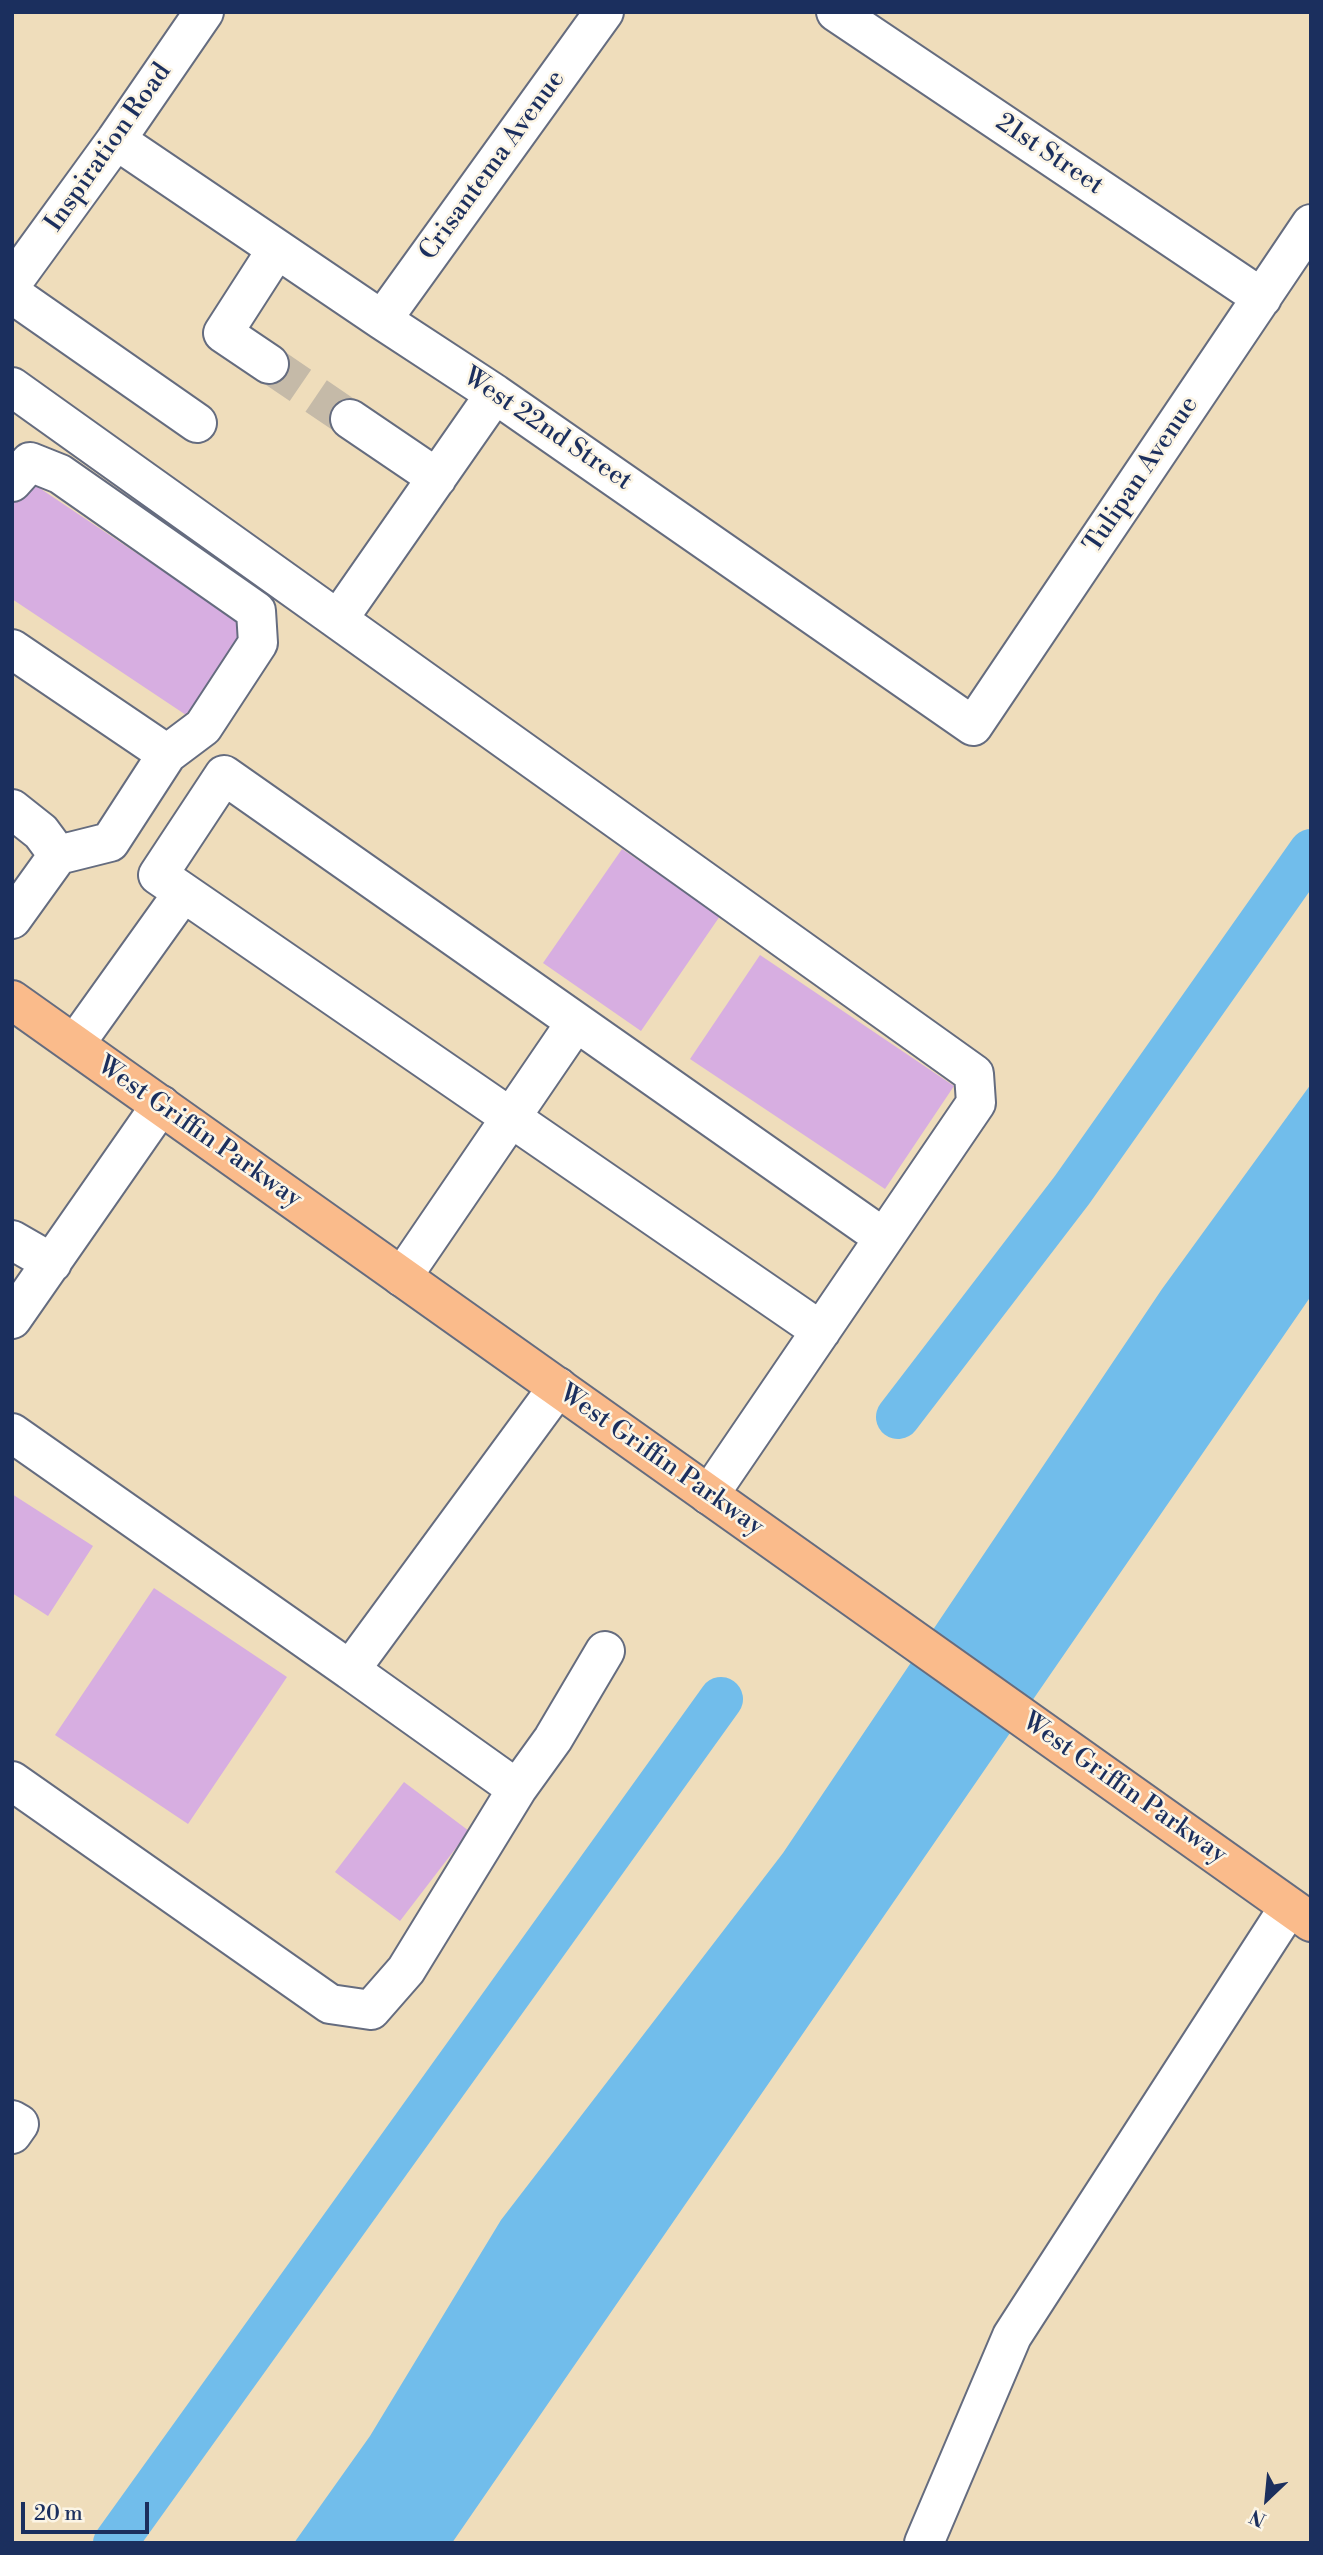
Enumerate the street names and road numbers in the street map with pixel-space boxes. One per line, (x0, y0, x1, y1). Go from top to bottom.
street label: Inspiration Road (39, 58, 179, 238)
street label: Crisantema Avenue (414, 65, 572, 267)
street label: 21st Street (989, 108, 1109, 202)
street label: West 22nd Street (457, 362, 637, 498)
street label: Tulipan Avenue (1078, 391, 1206, 559)
street label: West Griffin Parkway (91, 1051, 307, 1215)
street label: West Griffin Parkway (553, 1379, 769, 1543)
street label: West Griffin Parkway (1016, 1707, 1232, 1871)

